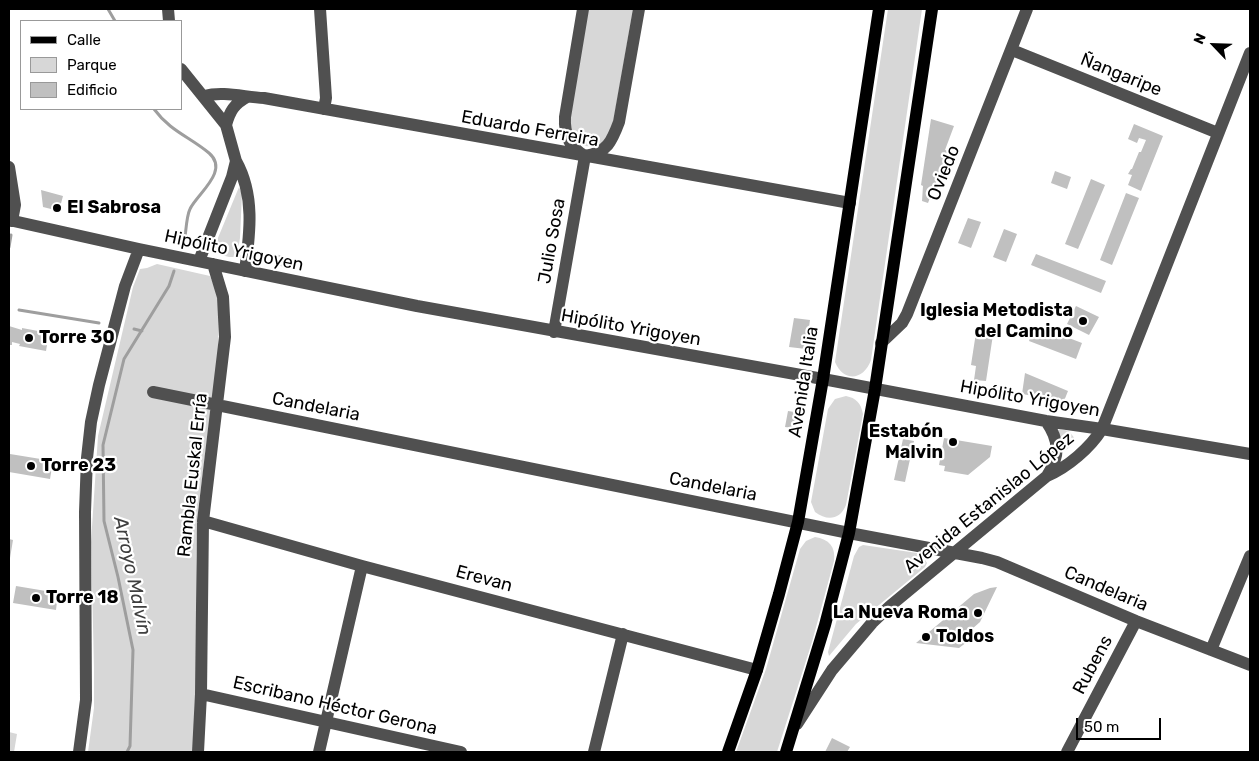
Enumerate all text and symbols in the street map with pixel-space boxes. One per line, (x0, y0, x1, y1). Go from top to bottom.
legend (20, 20, 182, 110)
north arrow (1189, 20, 1239, 70)
text: Calle (67, 31, 101, 49)
text: N (1190, 31, 1210, 47)
street label: Ñangaripe (1077, 49, 1165, 101)
text: Parque (67, 56, 117, 74)
text: Edificio (67, 81, 117, 99)
street label: Eduardo Ferreira (460, 106, 600, 152)
street label: Oviedo (923, 142, 965, 204)
place label: El Sabrosa (67, 197, 161, 219)
street label: Julio Sosa (534, 197, 570, 285)
marker: El Sabrosa (51, 202, 63, 214)
street label: Hipólito Yrigoyen (162, 226, 306, 276)
place label: Iglesia Metodista del Camino (920, 300, 1073, 342)
street label: Hipólito Yrigoyen (559, 305, 703, 351)
marker: Iglesia Metodista del Camino (1077, 315, 1089, 327)
street label: Avenida Italia (785, 325, 823, 439)
place label: Torre 30 (39, 327, 115, 349)
marker: Torre 30 (23, 332, 35, 344)
street label: Hipólito Yrigoyen (958, 376, 1102, 422)
street label: Candelaria (270, 388, 362, 426)
street label: Rambla Euskal Erría (174, 392, 212, 558)
place label: Estabón Malvin (869, 421, 943, 464)
street label: Avenida Estanislao López (900, 428, 1078, 578)
marker: Estabón Malvin (947, 436, 959, 448)
place label: Torre 23 (41, 455, 116, 477)
marker: Torre 23 (25, 460, 37, 472)
street label: Candelaria (667, 468, 759, 506)
water label: Arroyo Malvín (108, 514, 156, 638)
street label: Erevan (453, 561, 515, 597)
street label: Candelaria (1061, 562, 1151, 616)
place label: Torre 18 (46, 587, 119, 609)
marker: Torre 18 (30, 592, 42, 604)
place label: La Nueva Roma (833, 602, 968, 624)
marker: La Nueva Roma (972, 607, 984, 619)
place label: Toldos (936, 626, 994, 648)
marker: Toldos (920, 631, 932, 643)
street label: Rubens (1069, 632, 1117, 698)
street label: Escribano Héctor Gerona (231, 672, 439, 740)
scale bar (1079, 708, 1164, 740)
text: 50 m (1084, 718, 1119, 736)

